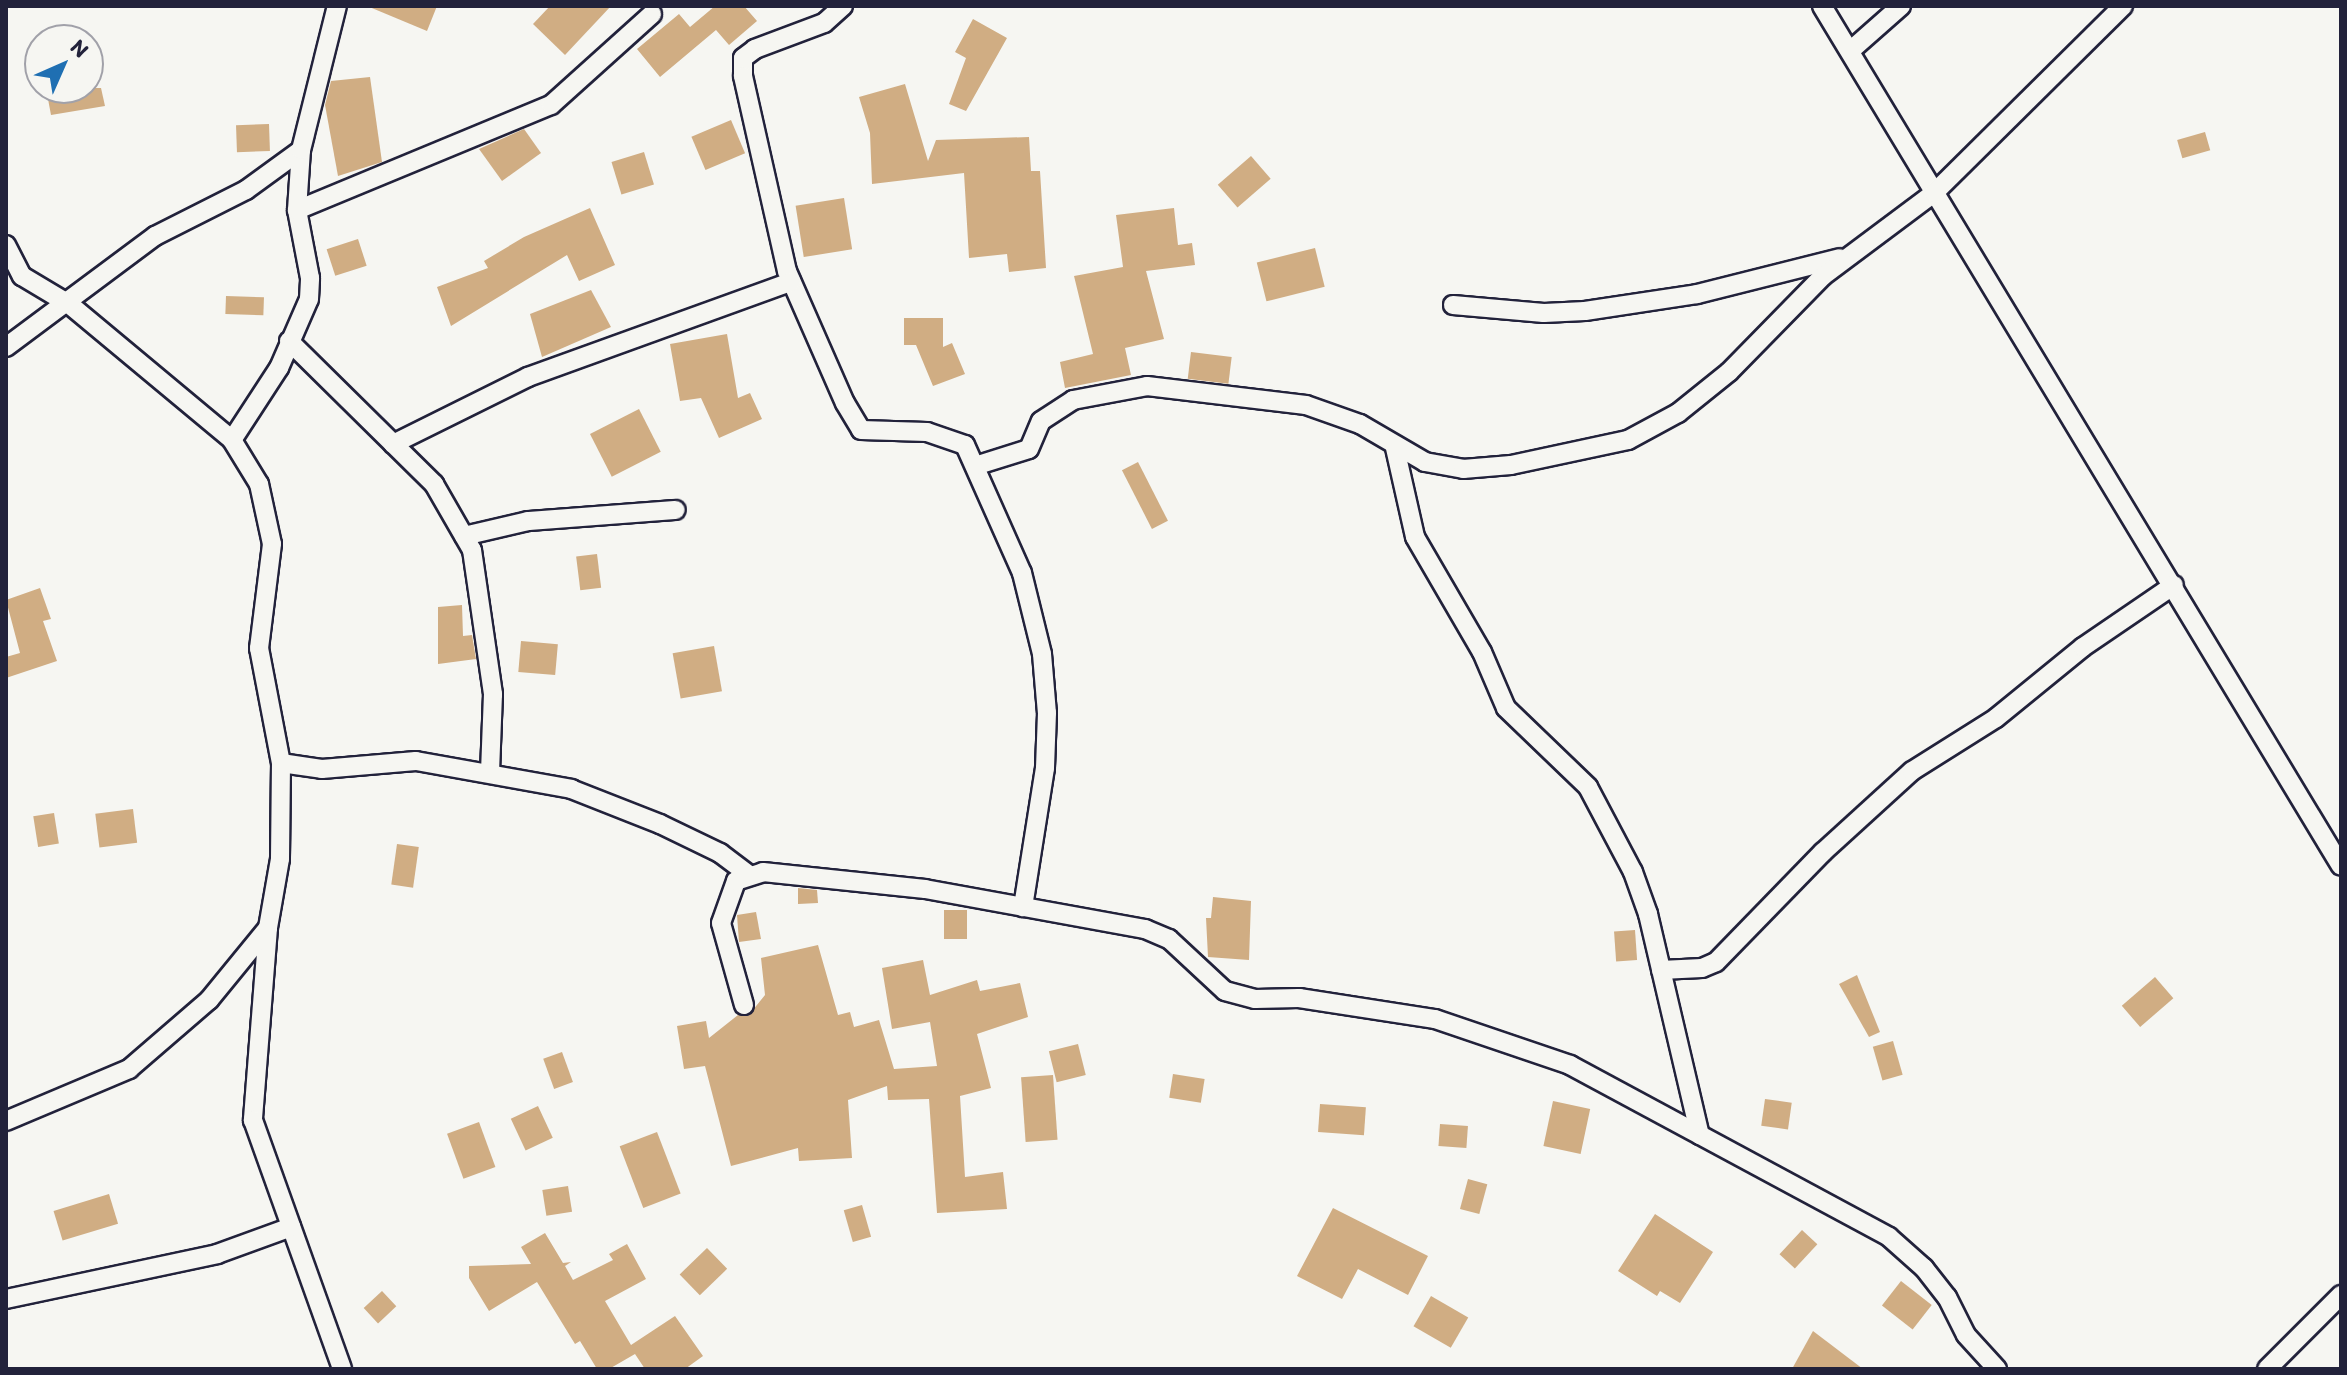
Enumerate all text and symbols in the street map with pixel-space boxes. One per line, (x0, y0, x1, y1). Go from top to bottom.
north arrow (24, 24, 104, 104)
text: N (65, 33, 95, 63)

